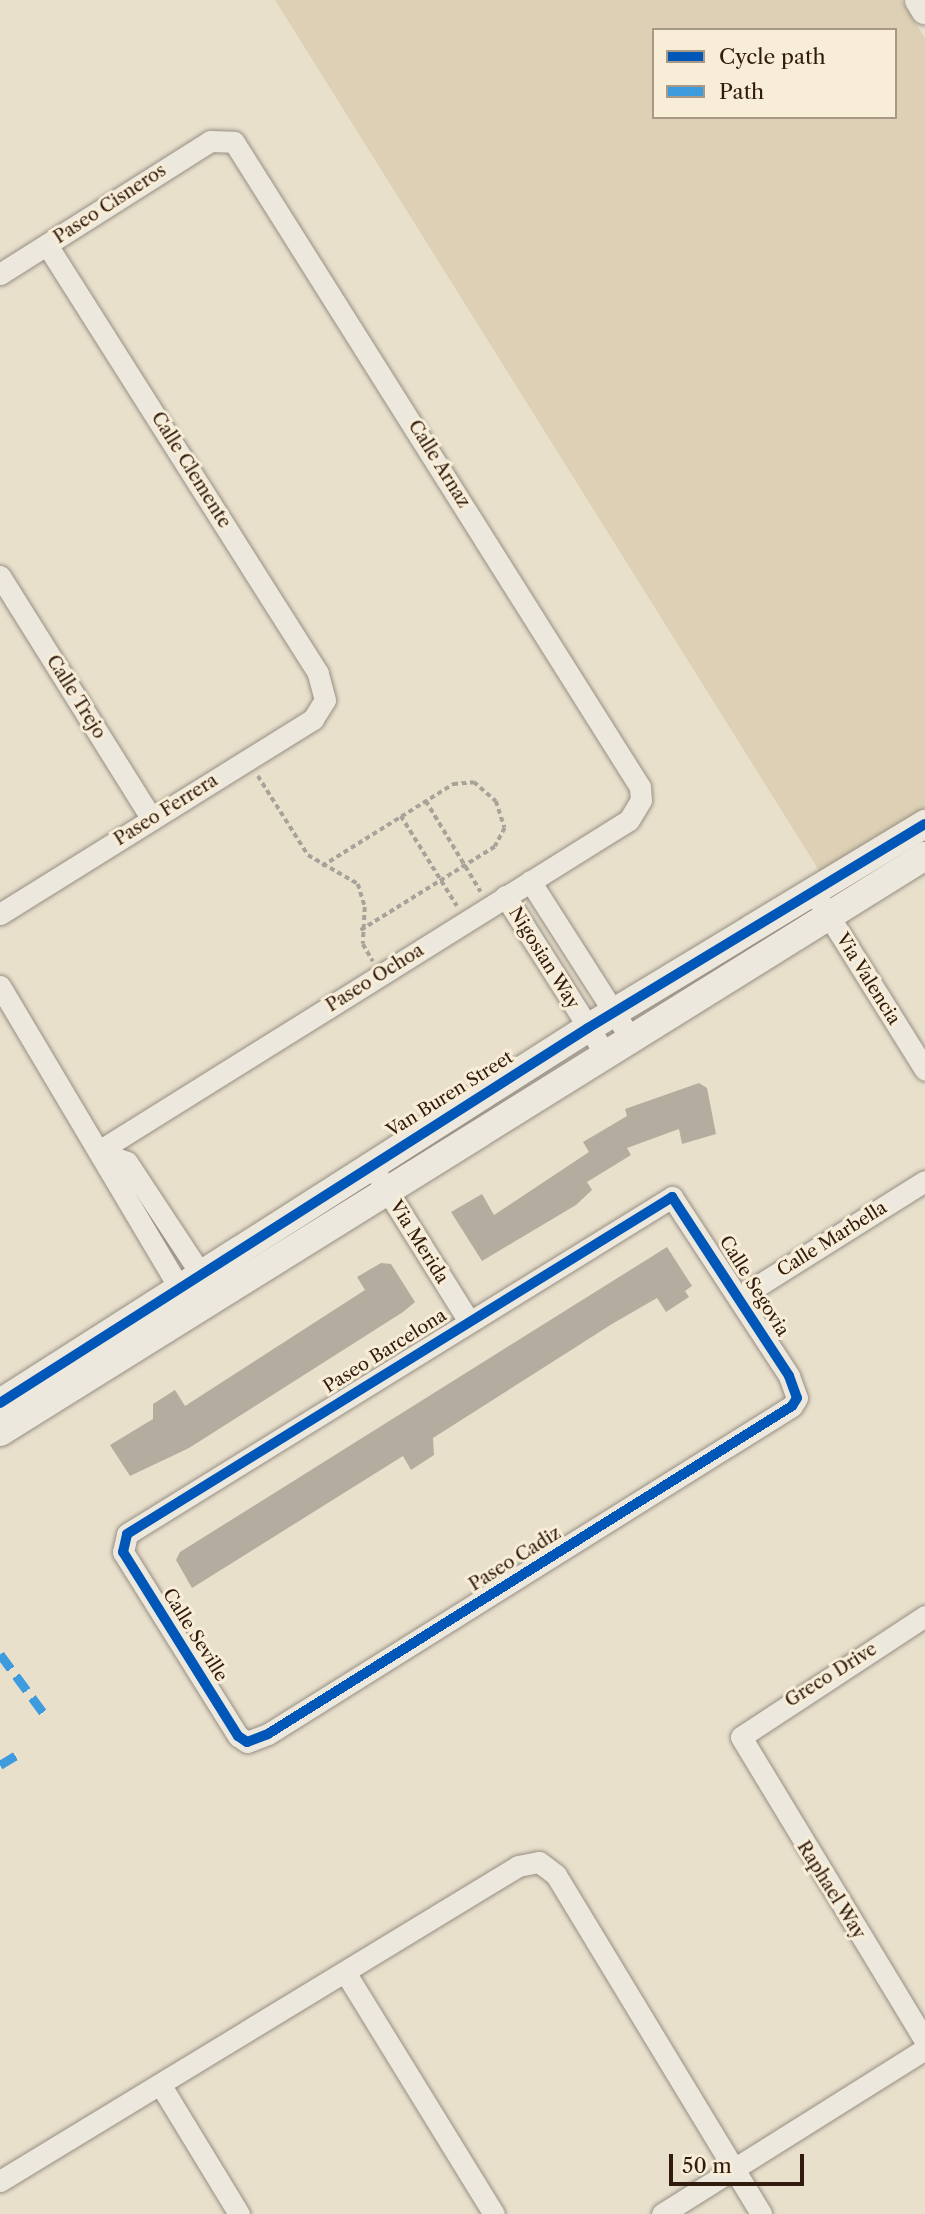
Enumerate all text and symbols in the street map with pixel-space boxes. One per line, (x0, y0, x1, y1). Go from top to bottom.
legend (652, 28, 897, 119)
text: Cycle path (719, 44, 826, 69)
text: Path (719, 79, 764, 104)
street label: Paseo Cisneros (50, 160, 170, 248)
street label: Calle Clemente (147, 408, 235, 532)
street label: Calle Arnaz (403, 416, 475, 512)
street label: Calle Trejo (42, 651, 110, 743)
street label: Paseo Ferrera (110, 770, 222, 850)
street label: Nigosian Way (504, 903, 584, 1013)
street label: Via Valencia (831, 929, 905, 1029)
street label: Paseo Ochoa (322, 939, 428, 1017)
street label: Van Buren Street (383, 1046, 517, 1142)
street label: Via Merida (385, 1196, 453, 1288)
street label: Calle Marbella (773, 1197, 891, 1281)
street label: Calle Segovia (715, 1232, 793, 1340)
street label: Paseo Barcelona (320, 1304, 450, 1398)
street label: Paseo Cadiz (465, 1522, 565, 1596)
street label: Calle Seville (158, 1585, 232, 1685)
street label: Greco Drive (781, 1638, 881, 1712)
street label: Raphael Way (792, 1837, 870, 1943)
scale bar (673, 2140, 808, 2184)
text: 50 m (682, 2153, 732, 2178)

